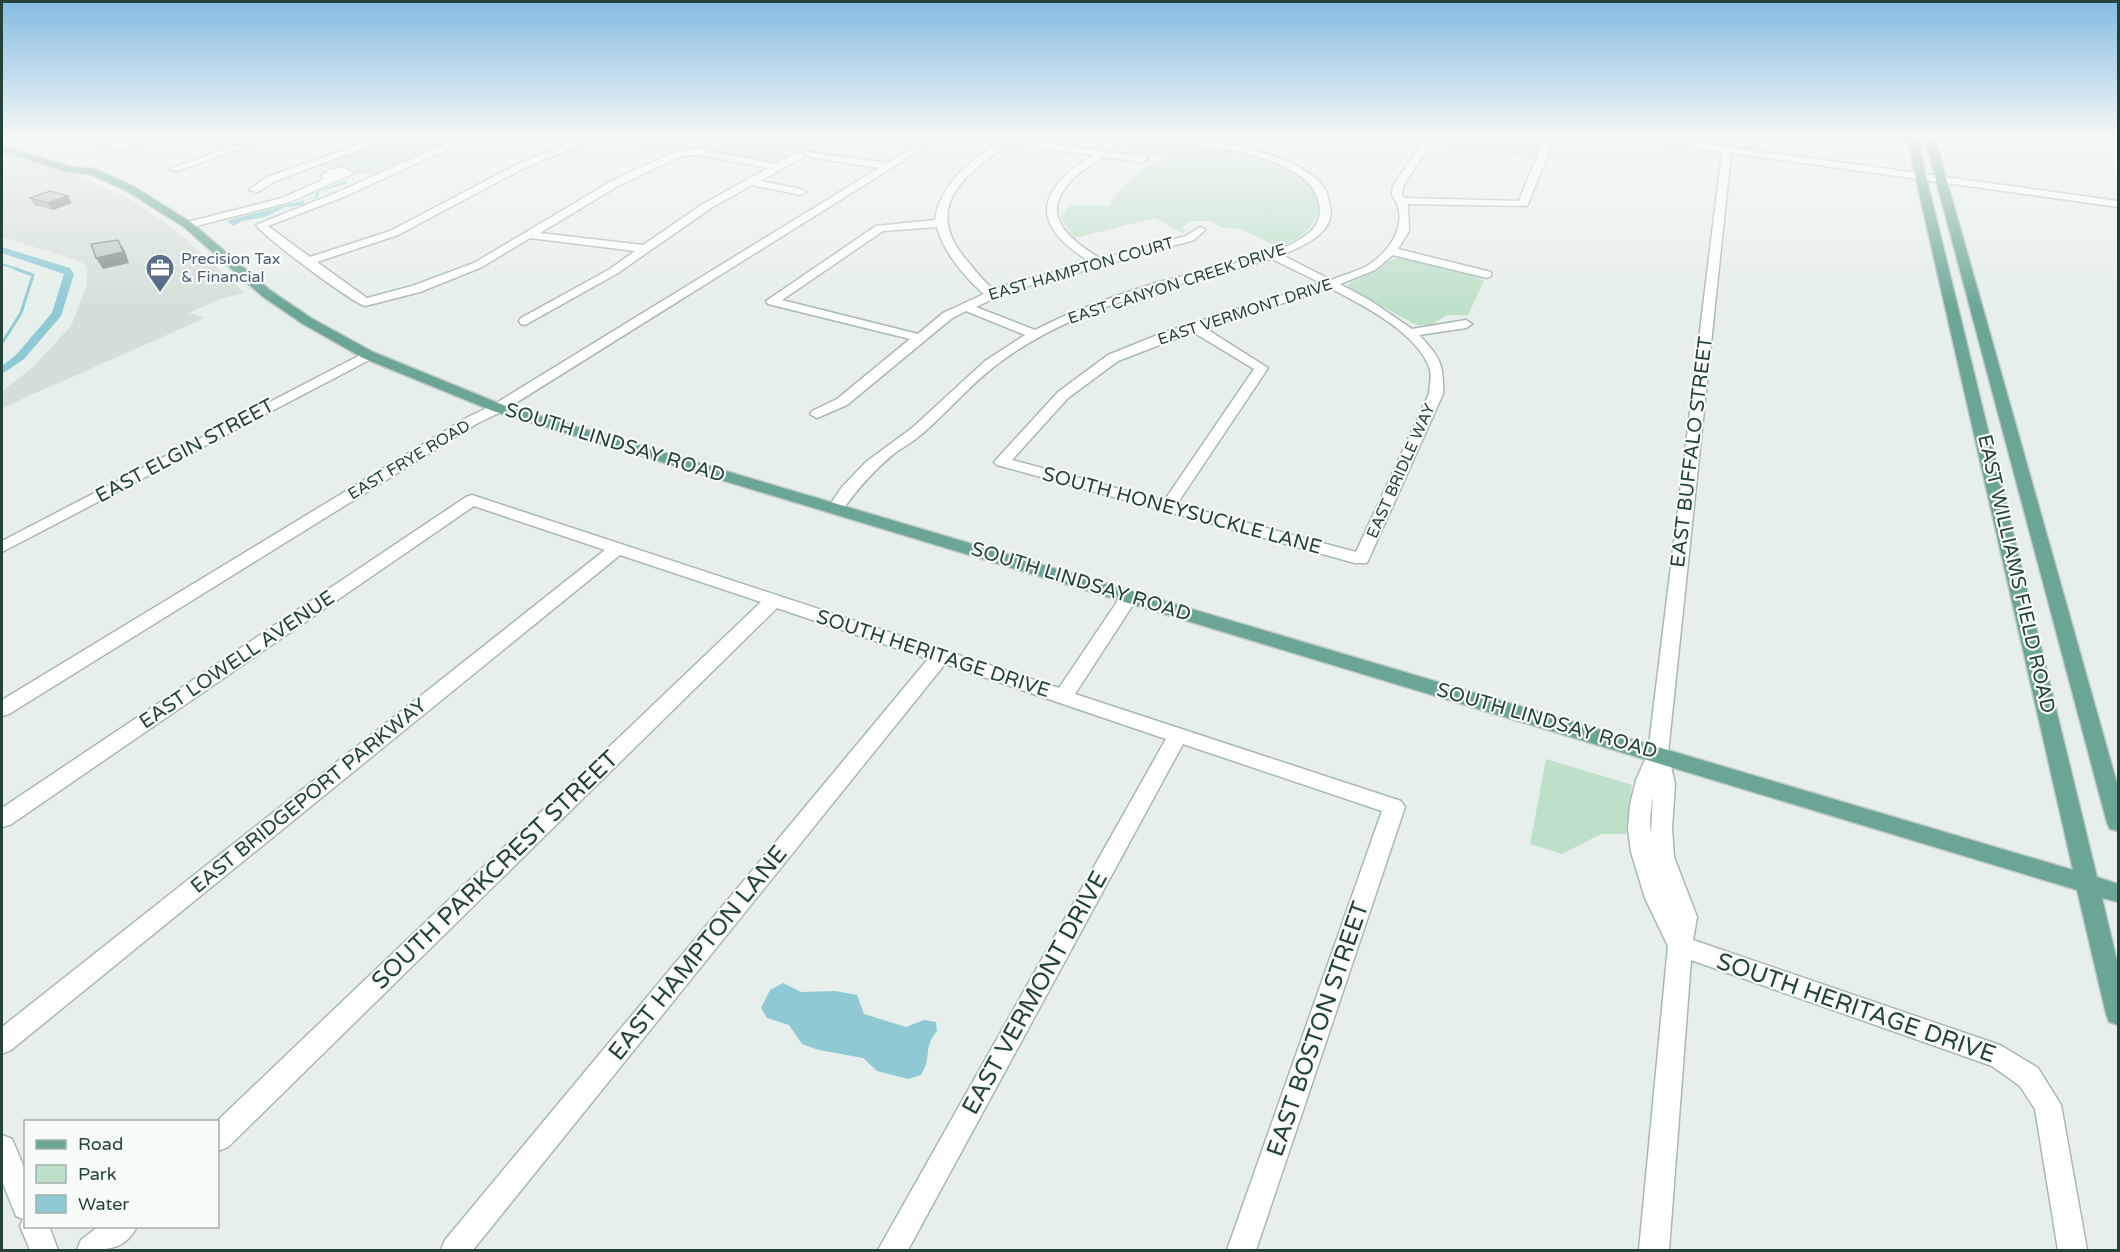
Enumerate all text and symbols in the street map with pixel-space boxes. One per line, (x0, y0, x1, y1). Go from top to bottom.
street label: EAST HAMPTON COURT (986, 233, 1176, 305)
street label: EAST CANYON CREEK DRIVE (1065, 239, 1289, 329)
place label: Precision Tax & Financial (181, 249, 281, 287)
office icon: Precision Tax & Financial (144, 252, 176, 294)
street label: EAST VERMONT DRIVE (1155, 274, 1335, 350)
street label: EAST BUFFALO STREET (1666, 335, 1718, 569)
street label: EAST ELGIN STREET (92, 394, 278, 508)
street label: SOUTH LINDSAY ROAD (502, 398, 728, 488)
street label: EAST BRIDLE WAY (1362, 401, 1440, 541)
street label: EAST FRYE ROAD (344, 416, 474, 504)
street label: EAST WILLIAMS FIELD ROAD (1972, 432, 2060, 716)
street label: SOUTH HONEYSUCKLE LANE (1040, 462, 1324, 560)
street label: SOUTH LINDSAY ROAD (968, 537, 1194, 627)
street label: EAST LOWELL AVENUE (135, 586, 339, 734)
street label: SOUTH HERITAGE DRIVE (813, 605, 1053, 703)
street label: SOUTH LINDSAY ROAD (1434, 678, 1660, 764)
street label: EAST BRIDGEPORT PARKWAY (186, 693, 432, 899)
street label: SOUTH PARKCREST STREET (366, 744, 625, 996)
street label: EAST HAMPTON LANE (602, 840, 794, 1066)
street label: EAST VERMONT DRIVE (956, 866, 1114, 1120)
street label: EAST BOSTON STREET (1261, 897, 1375, 1160)
street label: SOUTH HERITAGE DRIVE (1713, 947, 1999, 1069)
legend (24, 1120, 219, 1228)
text: Road (78, 1133, 123, 1155)
text: Park (78, 1163, 117, 1185)
text: Water (78, 1193, 129, 1215)

